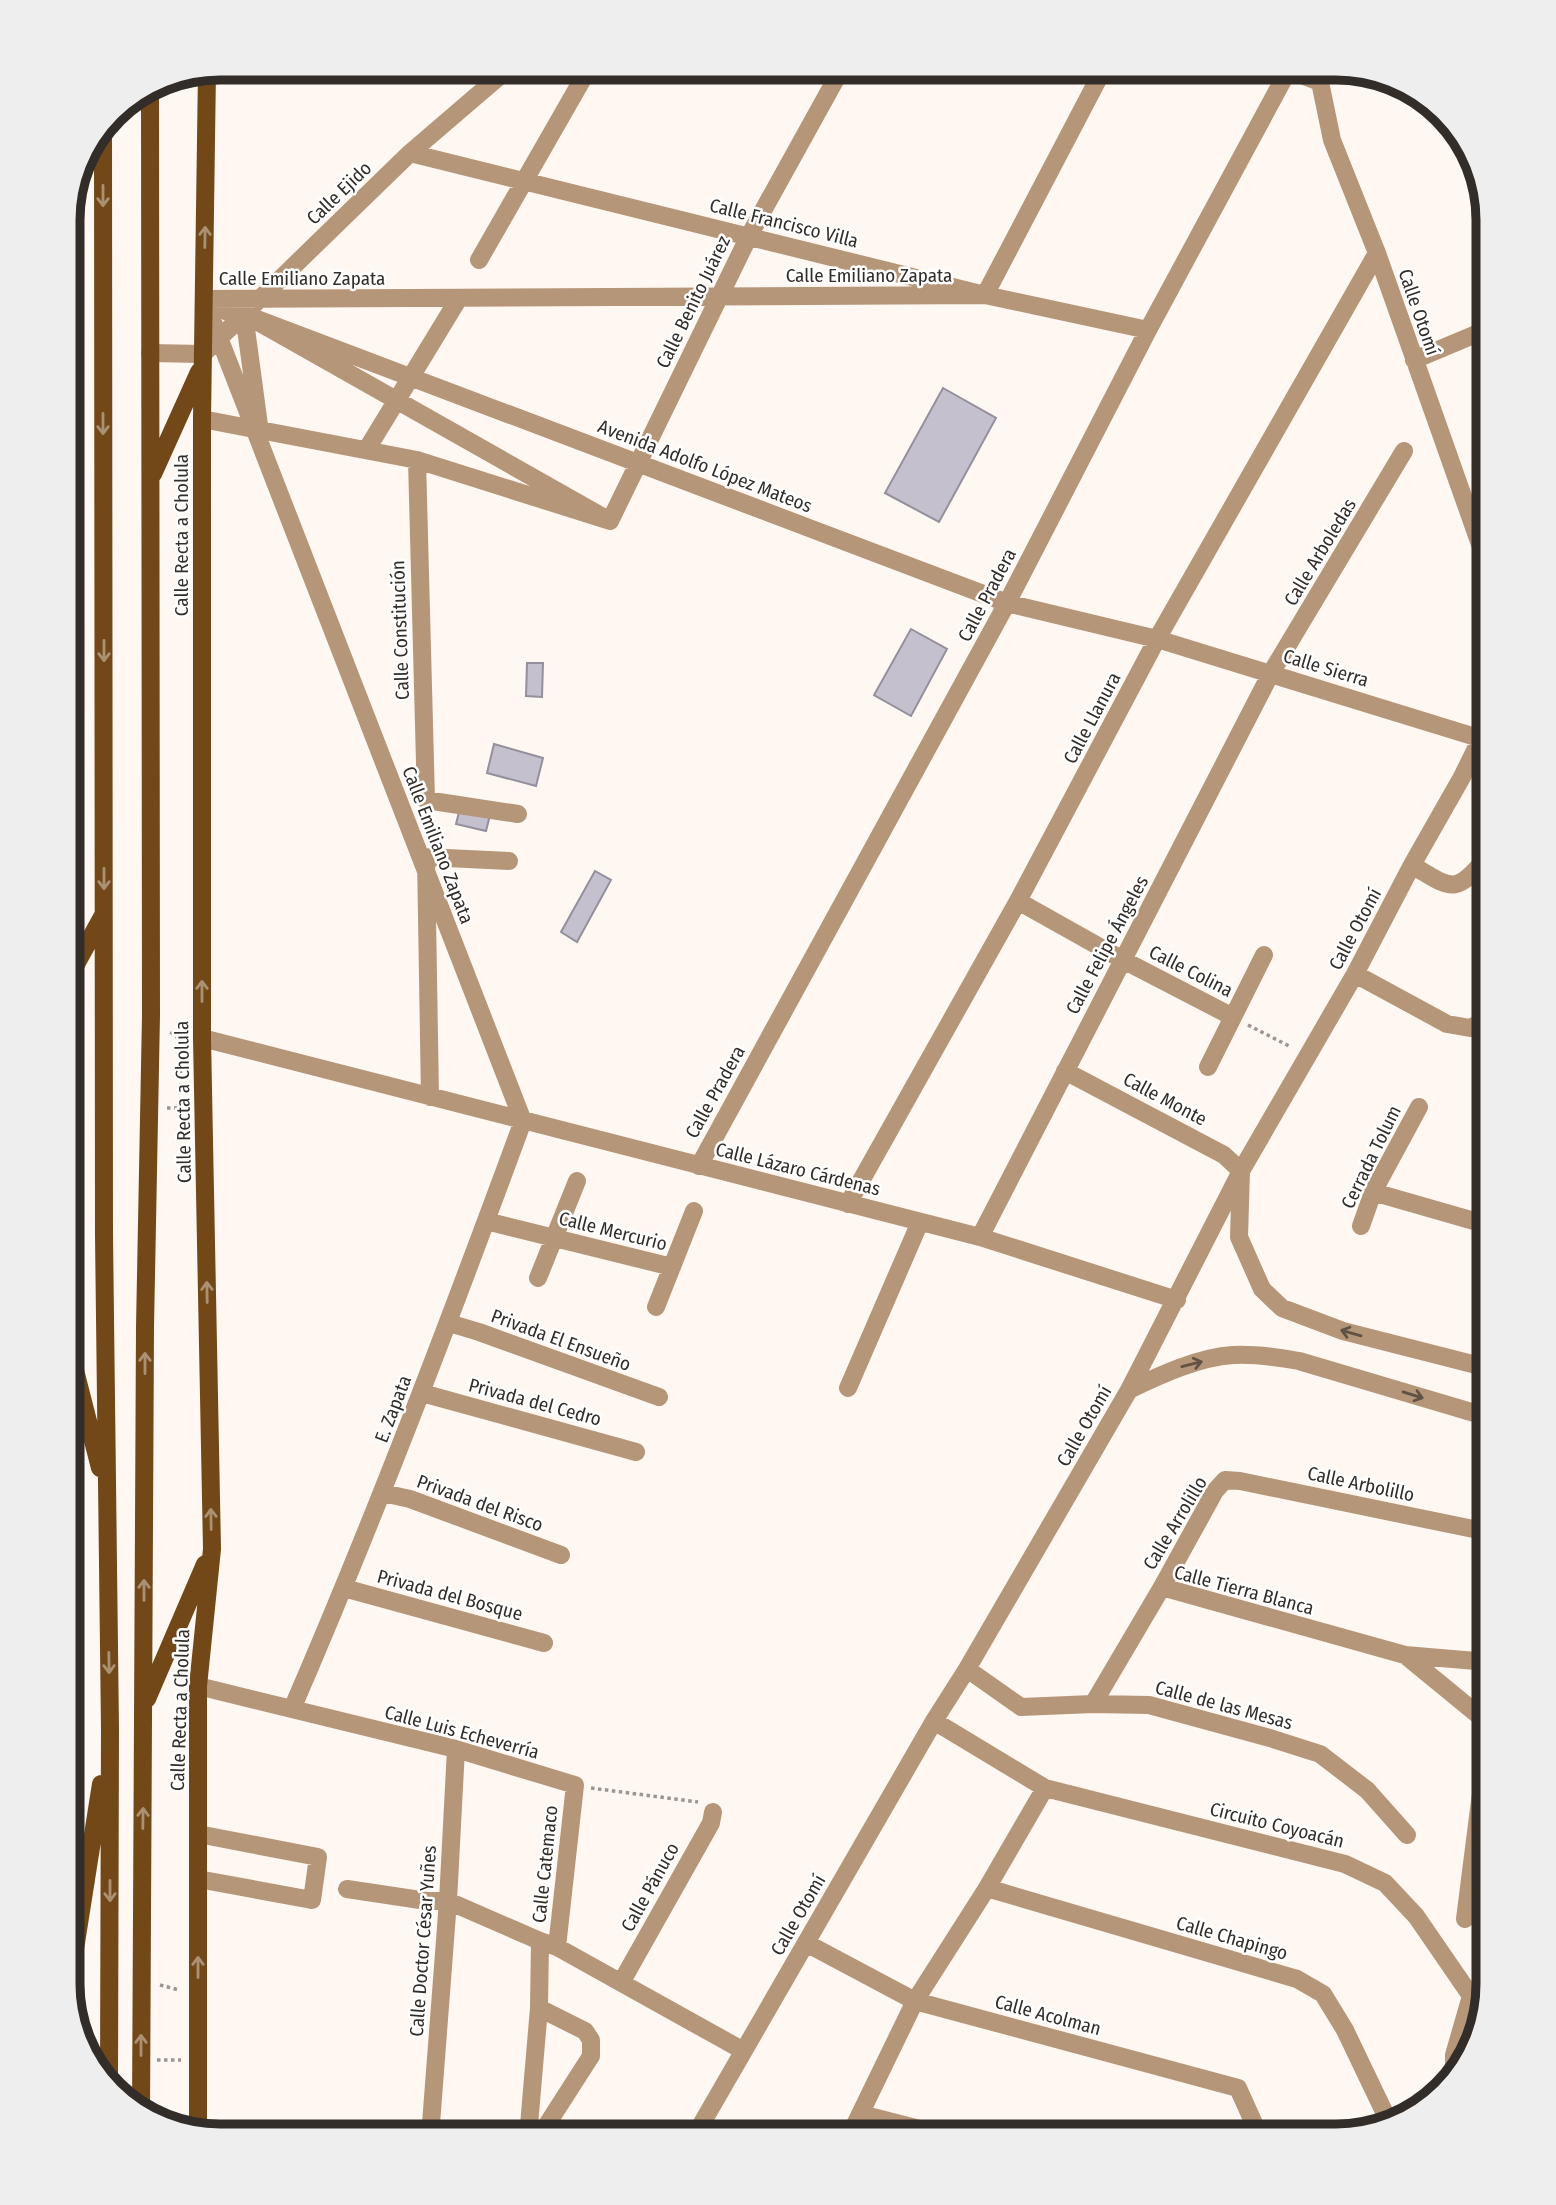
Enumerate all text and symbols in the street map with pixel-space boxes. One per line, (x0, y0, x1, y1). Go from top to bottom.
street label: Calle Ejido (302, 157, 376, 229)
one-way arrow (96, 185, 110, 208)
street label: Calle Francisco Villa (707, 193, 861, 253)
one-way arrow (198, 225, 211, 248)
street label: Calle Benito Juárez (651, 232, 735, 372)
street label: Calle Emiliano Zapata (786, 264, 952, 287)
street label: Calle Otomí (1394, 266, 1445, 358)
street label: Calle Emiliano Zapata (219, 267, 385, 290)
one-way arrow (96, 412, 110, 435)
street label: Avenida Adolfo López Mateos (595, 415, 815, 517)
street label: Calle Recta a Cholula (170, 454, 193, 616)
street label: Calle Arboledas (1279, 494, 1361, 610)
street label: Calle Pradera (953, 544, 1021, 646)
street label: Calle Constitución (386, 560, 414, 700)
one-way arrow (97, 640, 111, 663)
street label: Calle Sierra (1281, 644, 1371, 692)
street label: Calle Llanura (1058, 668, 1126, 768)
street label: Calle Emiliano Zapata (397, 763, 479, 927)
one-way arrow (97, 867, 111, 890)
street label: Calle Felipe Ángeles (1061, 872, 1153, 1018)
street label: Calle Otomí (1324, 884, 1386, 974)
street label: Calle Colina (1145, 940, 1237, 1002)
one-way arrow (195, 980, 209, 1003)
street label: Calle Recta a Cholula (170, 1021, 196, 1183)
street label: Calle Pradera (680, 1042, 750, 1142)
street label: Calle Monte (1119, 1067, 1211, 1131)
street label: Cerrada Tolum (1336, 1102, 1406, 1212)
street label: Calle Lázaro Cárdenas (713, 1137, 883, 1201)
street label: Calle Mercurio (557, 1206, 669, 1256)
one-way arrow (200, 1281, 214, 1304)
street label: Privada El Ensueño (488, 1304, 634, 1376)
one-way arrow (1340, 1326, 1362, 1339)
one-way arrow (138, 1351, 152, 1374)
one-way arrow (1181, 1357, 1203, 1370)
street label: E. Zapata (370, 1372, 416, 1446)
street label: Privada del Cedro (466, 1373, 604, 1431)
street label: Calle Otomí (1052, 1381, 1116, 1471)
one-way arrow (1402, 1390, 1424, 1403)
street label: Calle Arbolillo (1305, 1461, 1417, 1507)
street label: Privada del Risco (414, 1470, 546, 1536)
street label: Calle Arrolillo (1138, 1472, 1212, 1574)
one-way arrow (204, 1508, 218, 1531)
street label: Calle Tierra Blanca (1172, 1560, 1316, 1620)
street label: Privada del Bosque (375, 1565, 525, 1625)
one-way arrow (137, 1579, 151, 1602)
street label: Calle Recta a Cholula (166, 1629, 194, 1791)
one-way arrow (102, 1651, 116, 1674)
street label: Calle de las Mesas (1153, 1676, 1295, 1734)
street label: Calle Luis Echeverría (382, 1700, 542, 1764)
street label: Circuito Coyoacán (1207, 1797, 1347, 1853)
street label: Calle Catemaco (527, 1804, 563, 1924)
one-way arrow (136, 1806, 150, 1829)
street label: Calle Pánuco (616, 1838, 684, 1936)
street label: Calle Doctor César Yuñes (405, 1845, 441, 2037)
street label: Calle Otomí (766, 1870, 830, 1960)
one-way arrow (103, 1879, 117, 1902)
street label: Calle Chapingo (1174, 1911, 1290, 1965)
one-way arrow (191, 1955, 205, 1978)
street label: Calle Acolman (992, 1990, 1104, 2040)
one-way arrow (134, 2034, 148, 2057)

